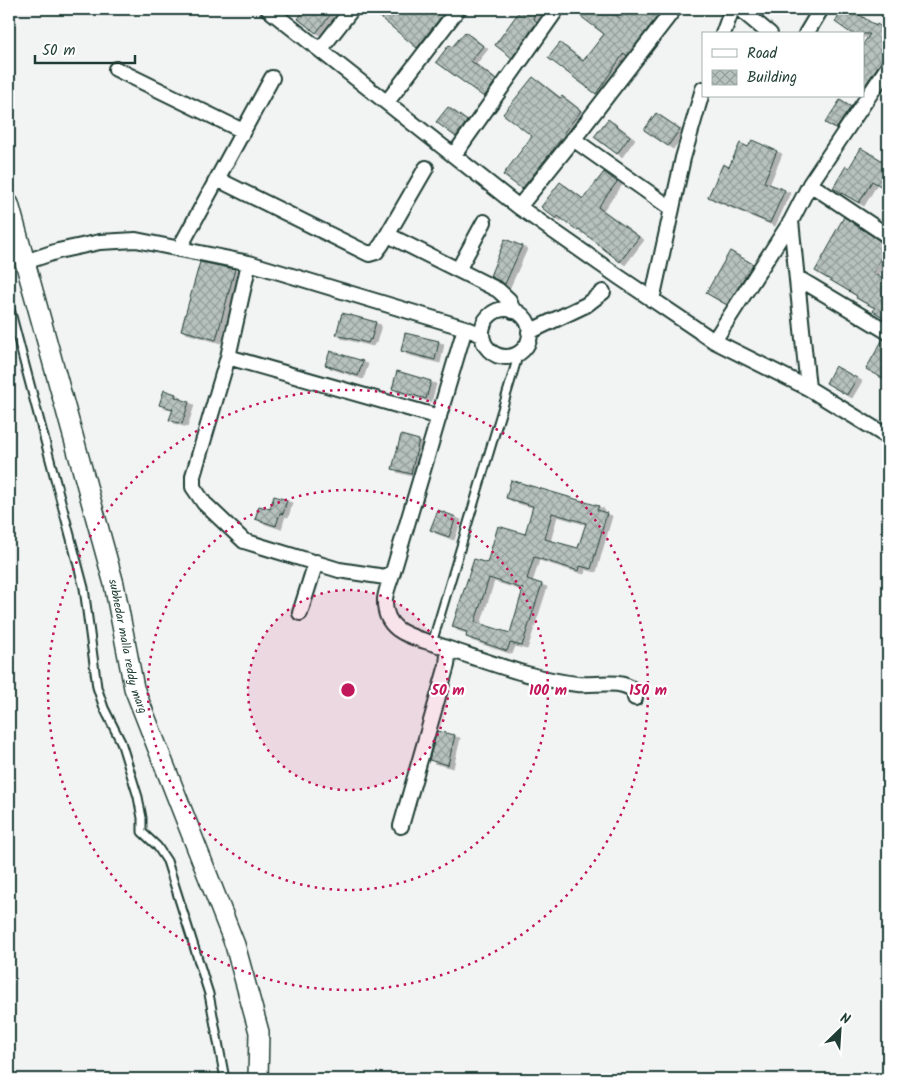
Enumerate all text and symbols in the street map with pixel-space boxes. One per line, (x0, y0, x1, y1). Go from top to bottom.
scale bar (35, 32, 135, 64)
legend (702, 32, 864, 98)
text: 50 m (42, 39, 76, 63)
text: Road (747, 42, 778, 66)
text: Building (747, 66, 797, 90)
street label: subhedar malla reddy marg (103, 577, 153, 717)
text: 50 m (430, 679, 465, 703)
text: 100 m (529, 679, 567, 703)
text: 150 m (629, 679, 667, 703)
centre of rings (339, 681, 357, 699)
north arrow (814, 1006, 864, 1056)
text: N (836, 1007, 854, 1031)

